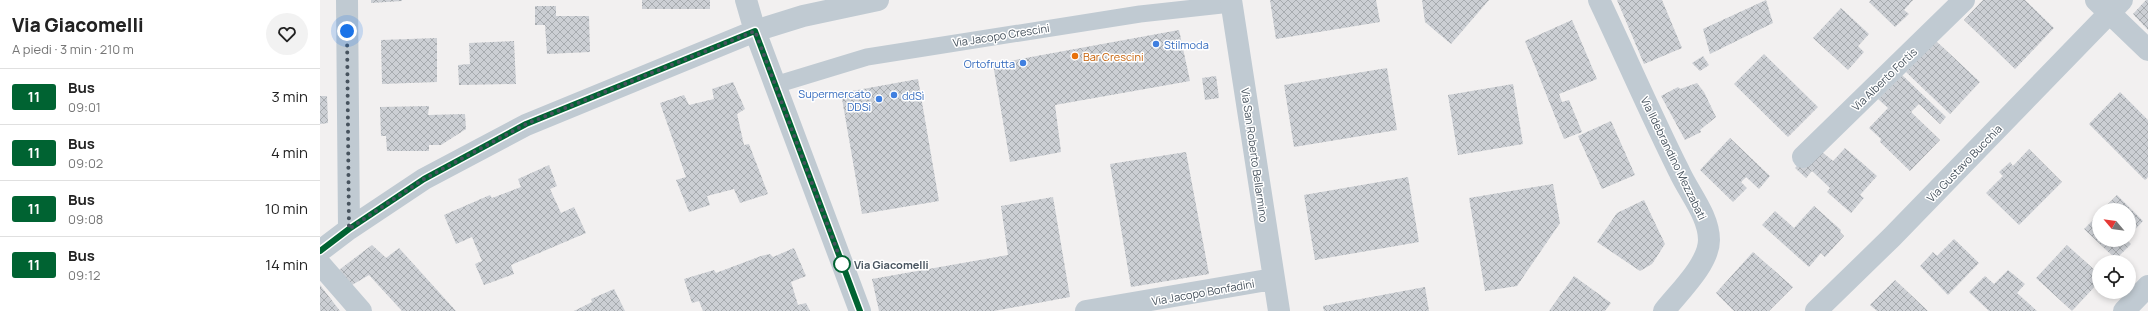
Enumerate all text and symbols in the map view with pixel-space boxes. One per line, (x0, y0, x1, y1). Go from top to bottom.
text: Via Giacomelli (12, 12, 144, 38)
button: heart (266, 13, 308, 55)
street label: Via Jacopo Crescini (952, 20, 1050, 50)
your location (337, 21, 357, 41)
place label: Stilmoda (1164, 37, 1209, 52)
marker: Stilmoda (1151, 39, 1161, 49)
text: A piedi · 3 min · 210 m (12, 40, 134, 58)
street label: Via Alberto Fortis (1848, 44, 1920, 114)
place label: Bar Crescini (1083, 49, 1144, 64)
marker: Bar Crescini (1070, 51, 1080, 61)
place label: Ortofrutta (964, 56, 1015, 71)
marker: Ortofrutta (1018, 58, 1028, 68)
text: Bus (68, 77, 95, 98)
text: 3 min (272, 86, 308, 107)
place label: Supermercato DDSi (798, 86, 871, 114)
text: 11 (28, 87, 40, 106)
street label: Via San Roberto Bellarmino (1238, 87, 1272, 224)
place label: ddSì (902, 88, 924, 103)
marker: ddSì (889, 90, 899, 100)
marker: Supermercato DDSi (874, 94, 884, 104)
street label: Via Ildebrandino Mezzabati (1638, 94, 1710, 222)
text: 09:01 (68, 98, 101, 116)
street label: Via Gustavo Bucchia (1923, 121, 2005, 205)
text: Bus (68, 133, 95, 154)
text: 4 min (271, 142, 308, 163)
text: 11 (28, 143, 40, 162)
text: 09:02 (68, 154, 103, 172)
text: Bus (68, 189, 95, 210)
text: 10 min (265, 198, 308, 219)
text: 11 (28, 199, 40, 218)
north arrow (2092, 203, 2136, 247)
map controls (2092, 203, 2136, 299)
text: 09:08 (68, 210, 103, 228)
text: Bus (68, 245, 95, 266)
text: 14 min (265, 254, 308, 275)
text: 11 (28, 255, 40, 274)
marker: Via Giacomelli (833, 255, 851, 273)
button: locate (2092, 255, 2136, 299)
place label: Via Giacomelli (854, 257, 929, 272)
text: 09:12 (68, 266, 100, 284)
street label: Via Jacopo Bonfadini (1150, 276, 1256, 308)

